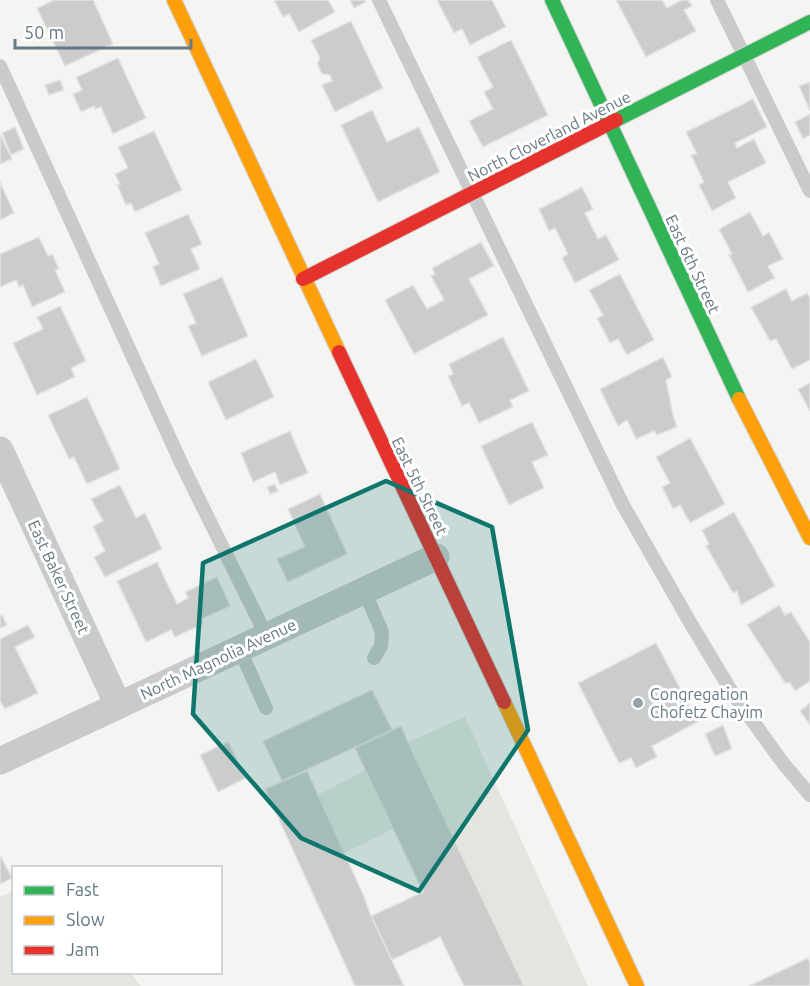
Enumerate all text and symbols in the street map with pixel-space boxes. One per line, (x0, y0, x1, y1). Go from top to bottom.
scale bar (15, 12, 190, 50)
text: 50 m (24, 22, 64, 42)
street label: North Cloverland Avenue (465, 87, 633, 185)
street label: East 6th Street (662, 212, 724, 317)
street label: East 5th Street (388, 434, 452, 539)
street label: East Baker Street (25, 517, 94, 637)
street label: North Magnolia Avenue (137, 615, 299, 703)
place label: Congregation Chofetz Chayim (650, 685, 763, 721)
marker: Congregation Chofetz Chayim (631, 696, 645, 710)
legend (12, 866, 222, 974)
text: Fast (66, 879, 99, 899)
text: Slow (66, 909, 105, 929)
text: Jam (66, 939, 100, 959)

